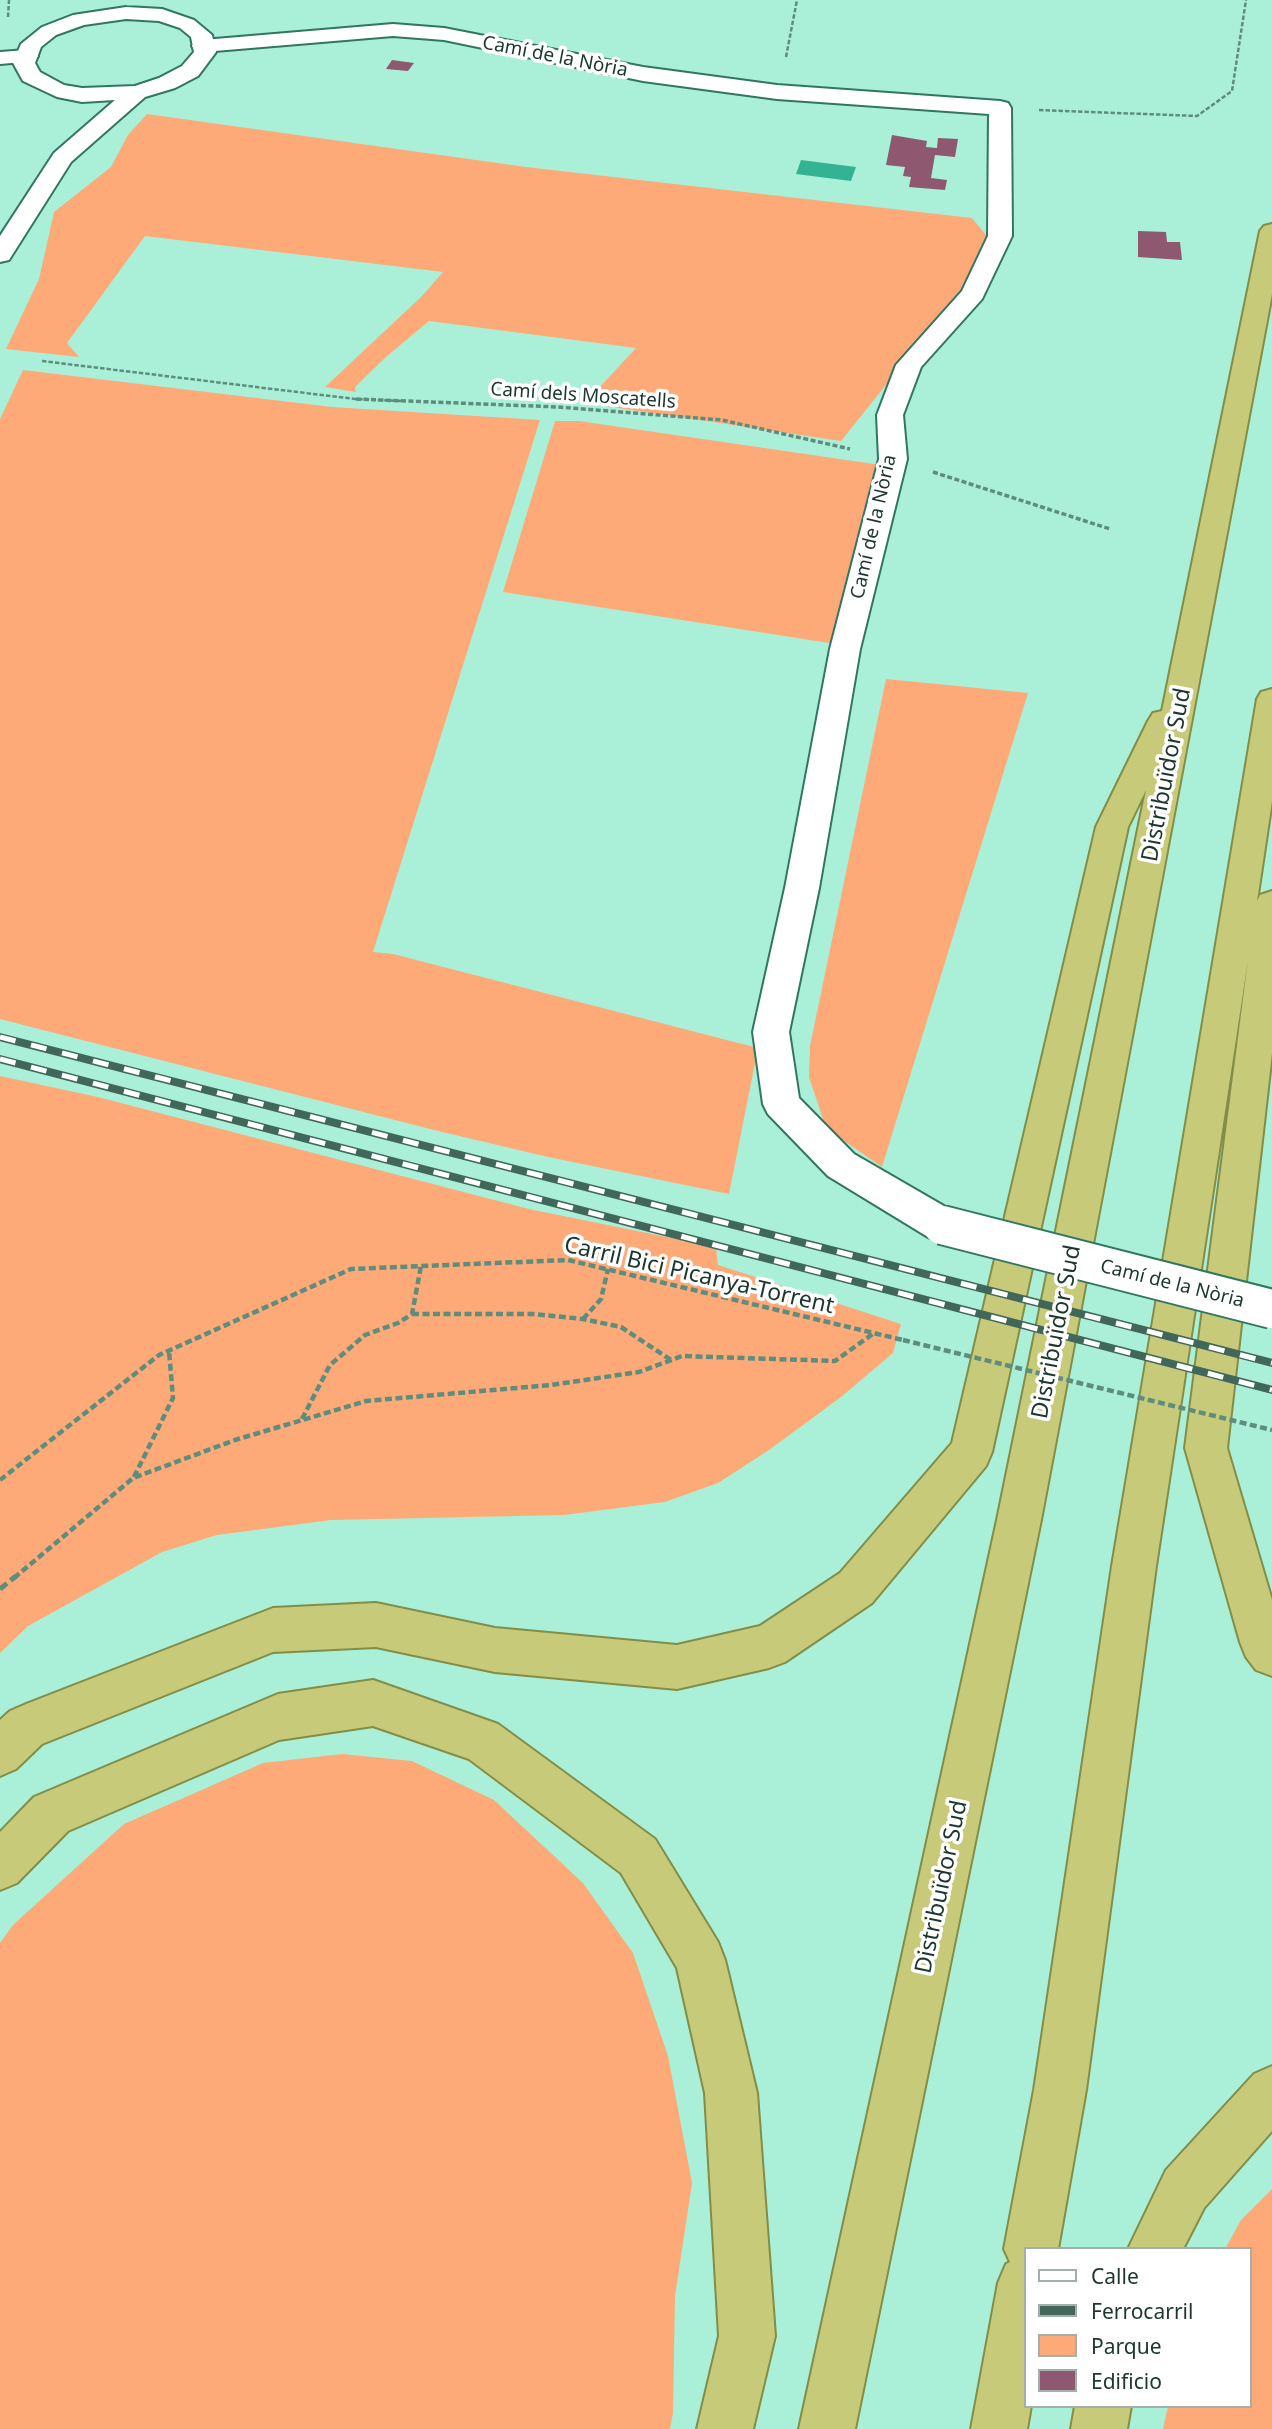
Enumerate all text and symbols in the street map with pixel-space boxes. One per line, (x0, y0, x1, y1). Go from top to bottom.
street label: Camí de la Nòria (480, 32, 630, 82)
street label: Camí dels Moscatells (490, 378, 676, 414)
street label: Camí de la Nòria (846, 453, 902, 601)
street label: Distribuïdor Sud (1137, 686, 1197, 864)
street label: Carril Bici Picanya-Torrent (561, 1231, 837, 1321)
street label: Distribuïdor Sud (1027, 1243, 1087, 1421)
street label: Camí de la Nòria (1098, 1255, 1246, 1313)
street label: Distribuïdor Sud (910, 1798, 974, 1976)
legend (1024, 2247, 1251, 2408)
text: Calle (1091, 2262, 1139, 2290)
text: Ferrocarril (1091, 2297, 1193, 2325)
text: Parque (1091, 2332, 1161, 2360)
text: Edificio (1091, 2367, 1162, 2395)

